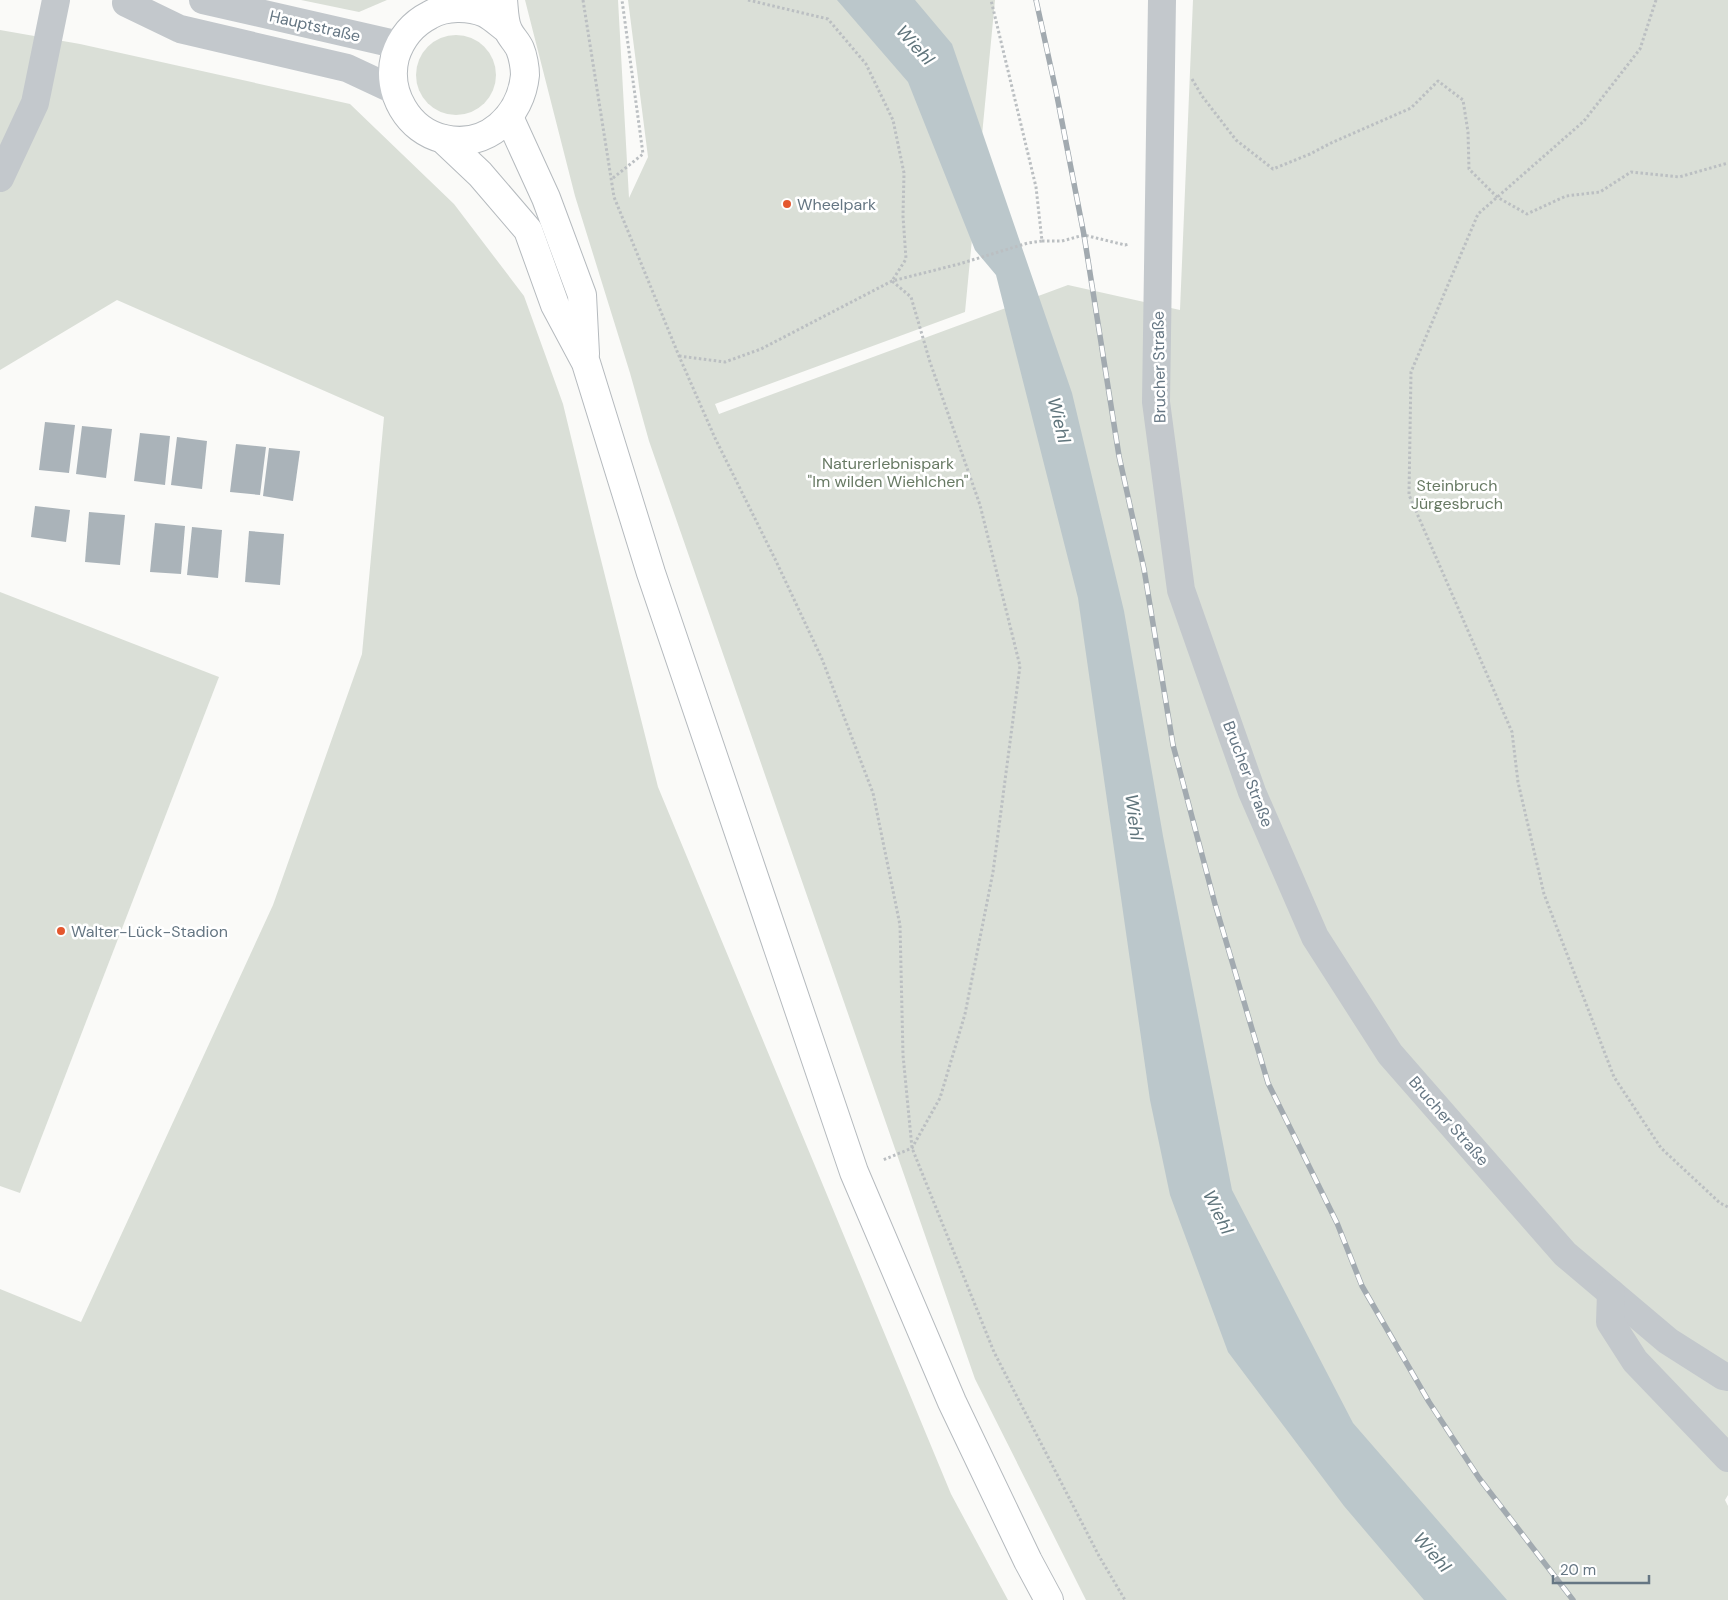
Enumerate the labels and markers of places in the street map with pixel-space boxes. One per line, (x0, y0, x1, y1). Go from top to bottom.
place label: Wheelpark (797, 194, 876, 215)
marker: Wheelpark (781, 198, 793, 210)
place label: Walter-Lück-Stadion (71, 921, 228, 942)
marker: Walter-Lück-Stadion (55, 925, 67, 937)

